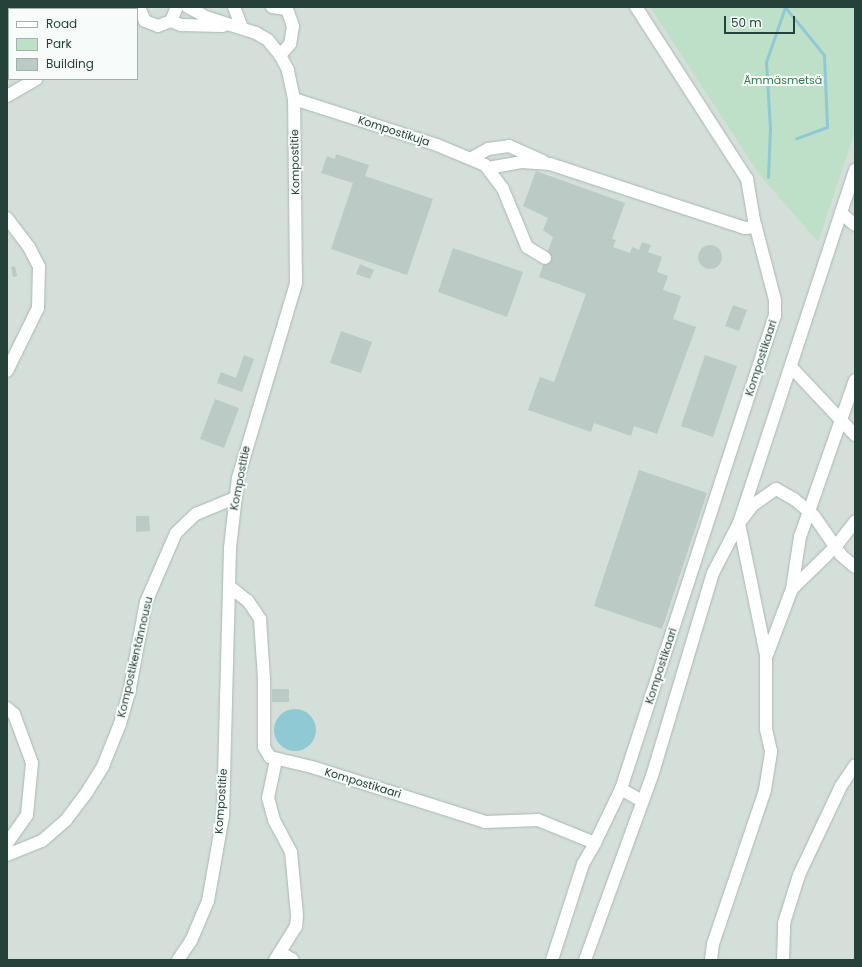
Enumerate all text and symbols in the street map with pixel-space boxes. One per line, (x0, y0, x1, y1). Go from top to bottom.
legend (8, 8, 138, 80)
scale bar (726, 8, 797, 34)
text: 50 m (731, 14, 762, 31)
text: Road (46, 15, 77, 32)
text: Park (46, 35, 72, 52)
text: Building (46, 55, 94, 72)
park label: Ämmäsmetsä (744, 73, 822, 87)
street label: Kompostikuja (356, 113, 432, 149)
street label: Kompostitie (288, 129, 302, 195)
street label: Kompostikaari (742, 318, 780, 398)
street label: Kompostitie (227, 445, 253, 511)
street label: Kompostikentännousu (115, 595, 155, 719)
street label: Kompostikaari (642, 626, 680, 706)
street label: Kompostikaari (323, 765, 403, 801)
street label: Kompostitie (212, 768, 230, 834)

